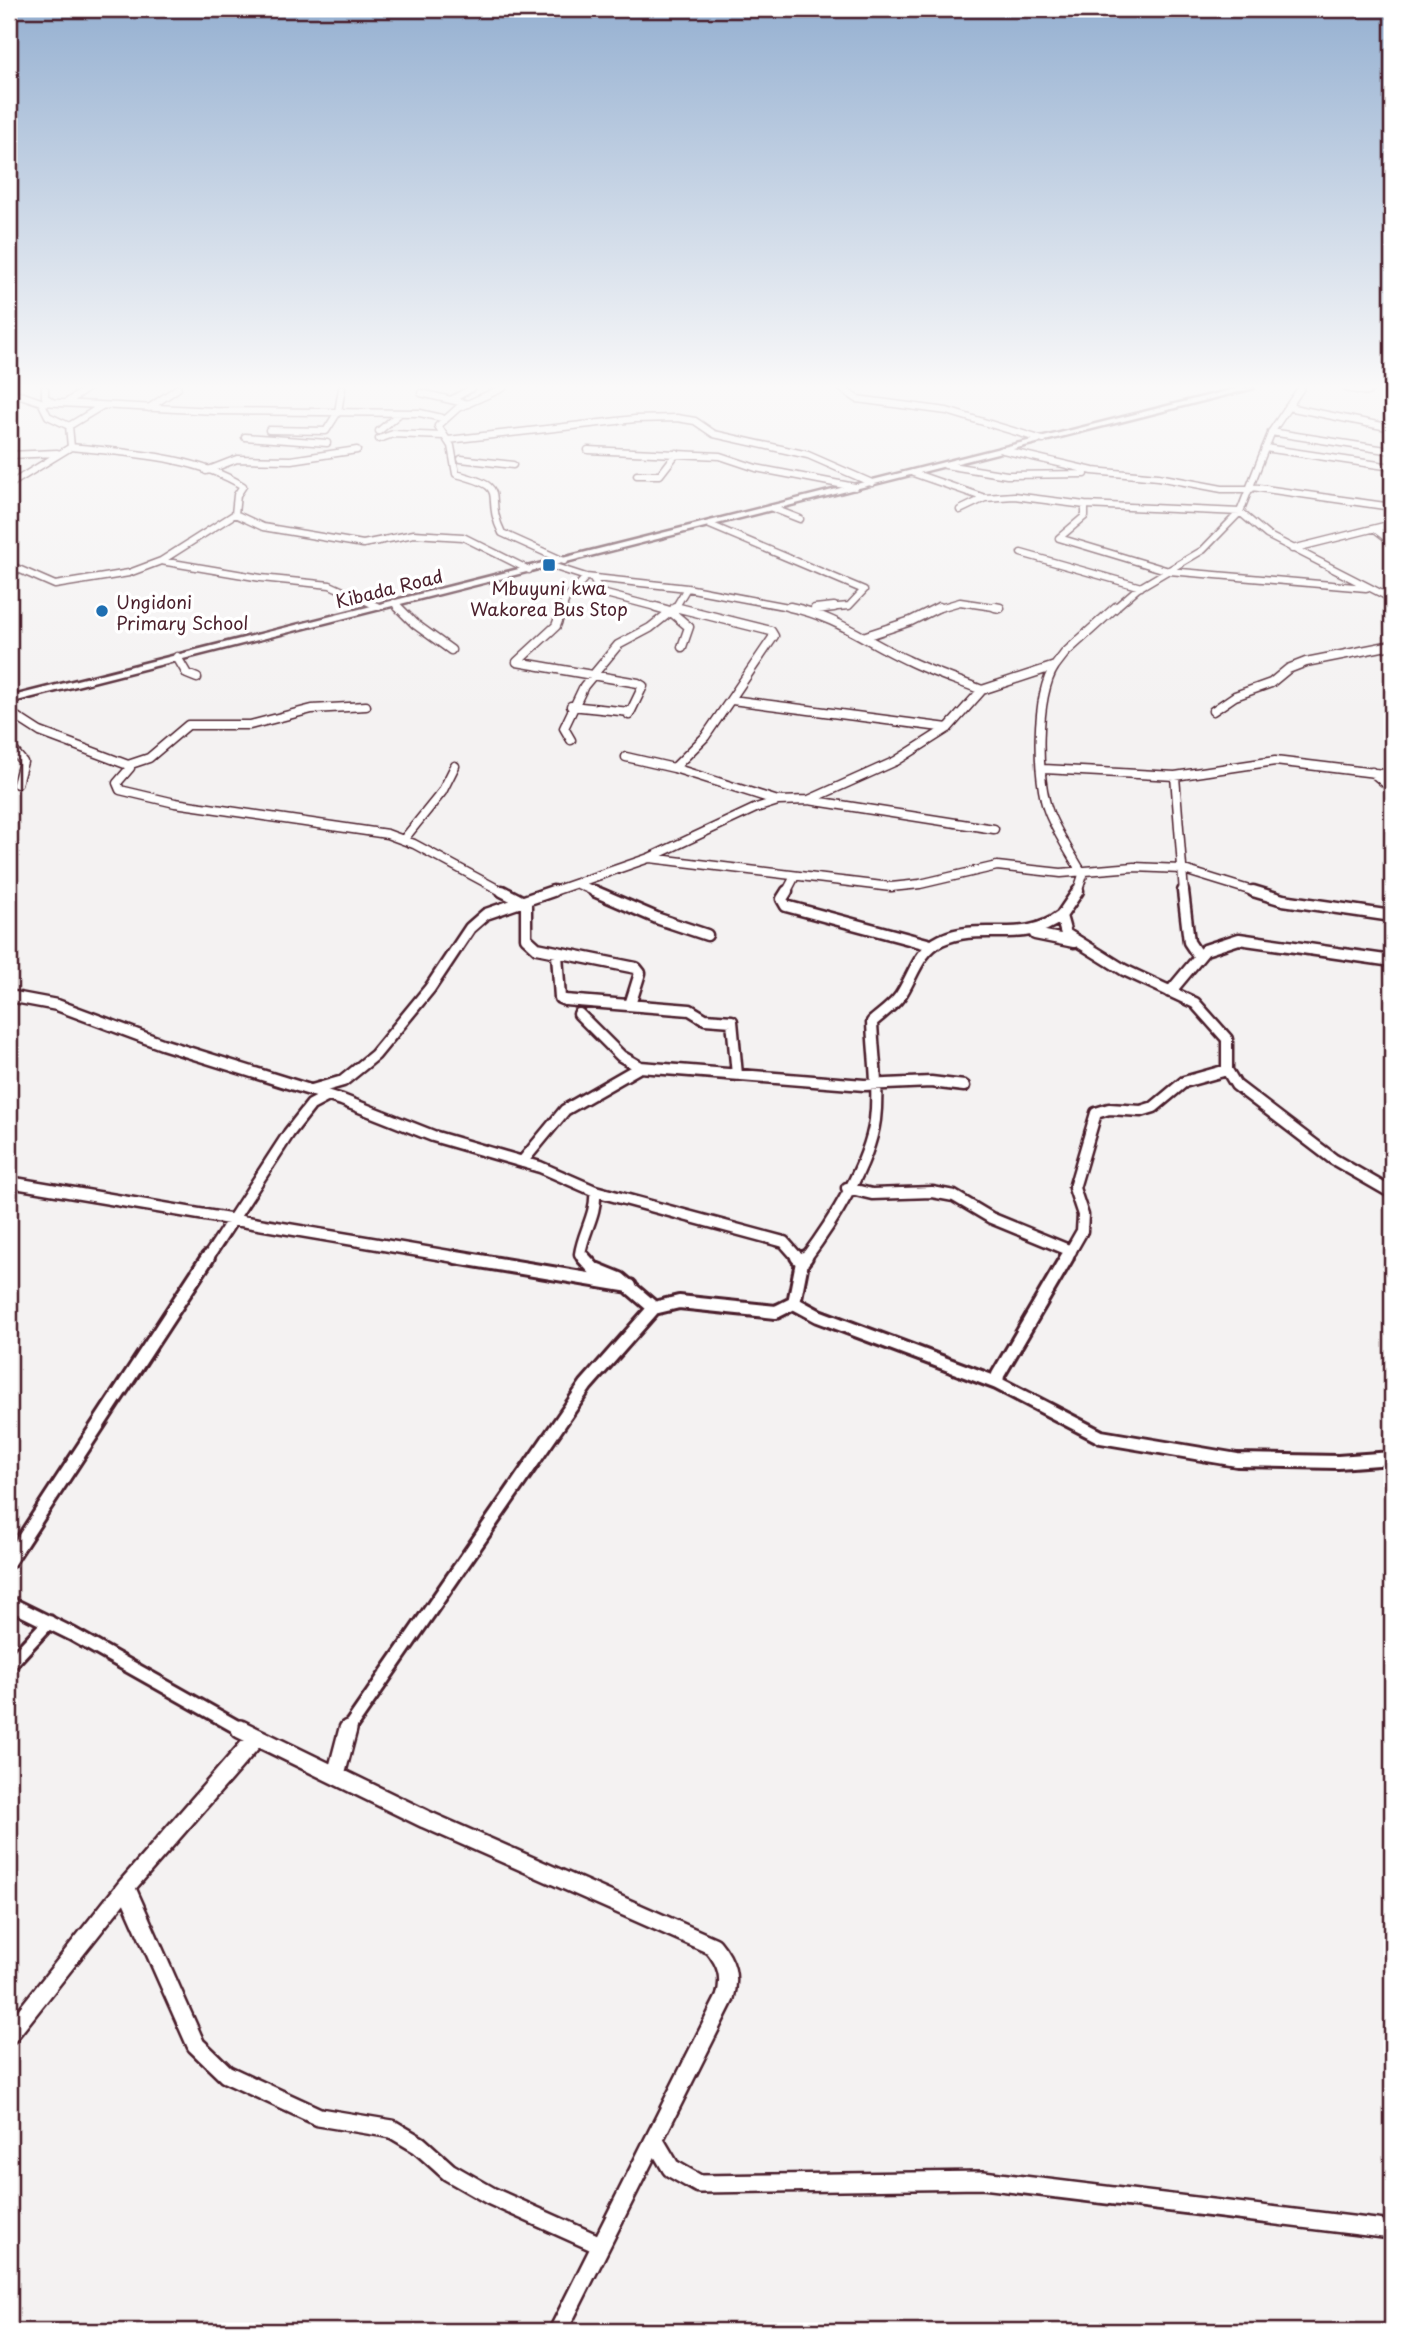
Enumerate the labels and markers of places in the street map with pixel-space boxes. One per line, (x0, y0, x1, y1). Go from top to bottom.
marker: Mbuyuni kwa Wakorea Bus Stop (541, 557, 557, 573)
place label: Mbuyuni kwa Wakorea Bus Stop (470, 574, 628, 622)
place label: Ungidoni Primary School (116, 588, 248, 636)
marker: Ungidoni Primary School (94, 603, 110, 619)

